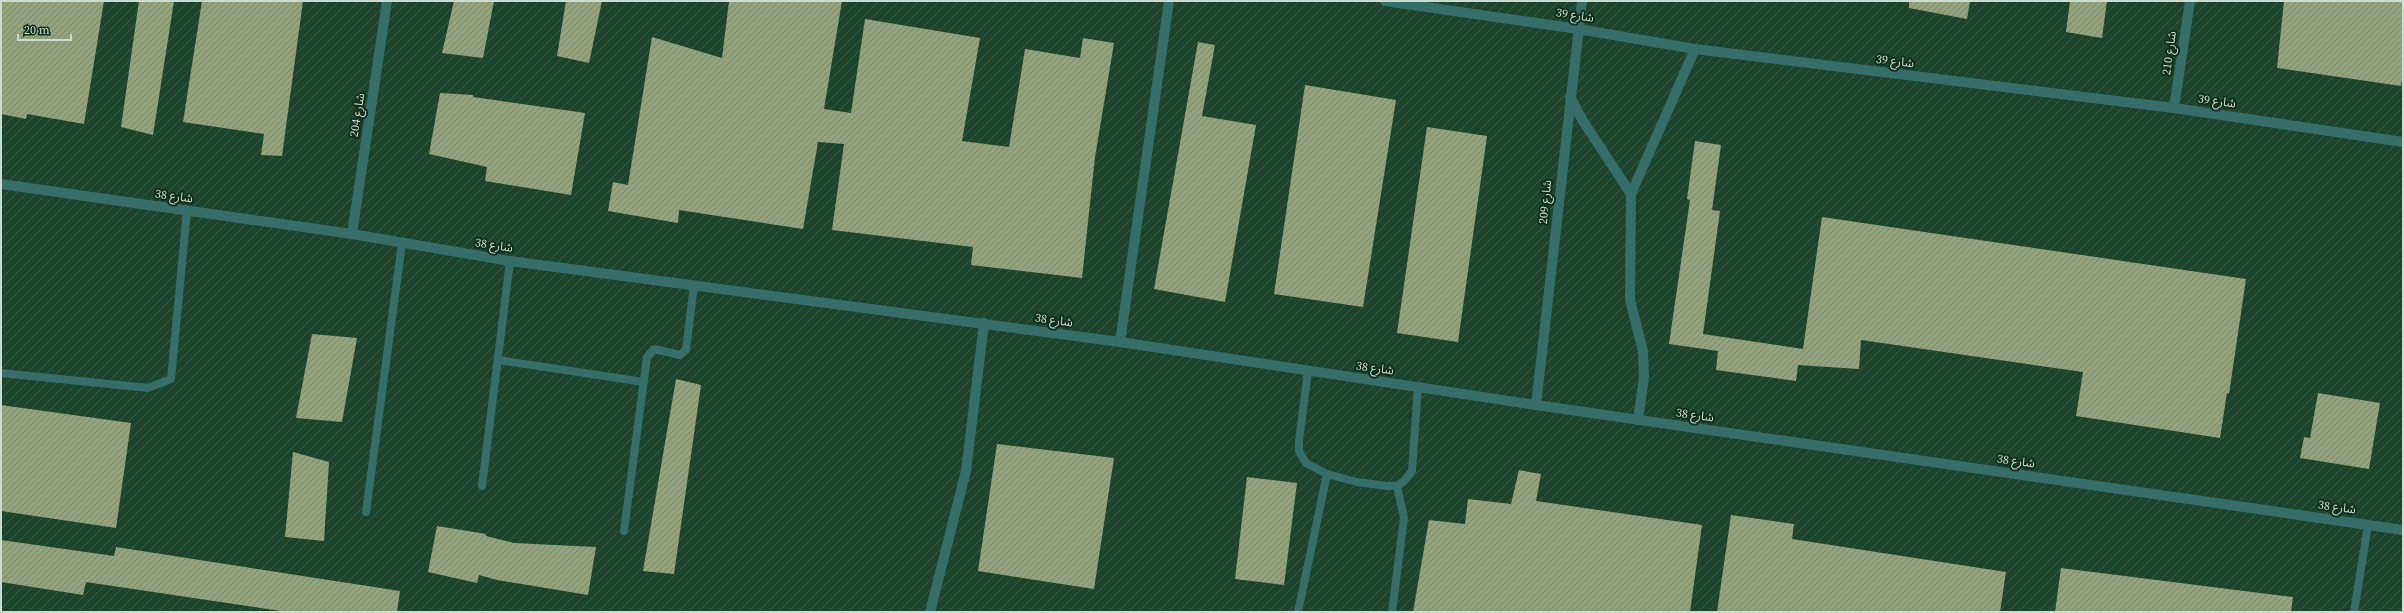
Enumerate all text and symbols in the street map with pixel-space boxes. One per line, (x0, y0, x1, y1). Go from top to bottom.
street label: شارع 39 (1555, 4, 1595, 27)
scale bar (18, 16, 71, 42)
text: 20 m (24, 22, 50, 38)
street label: شارع 210 (2158, 30, 2181, 76)
street label: شارع 39 (1875, 51, 1915, 72)
street label: شارع 39 (2197, 90, 2237, 113)
street label: شارع 204 (346, 92, 369, 138)
street label: شارع 209 (1535, 179, 1556, 225)
street label: شارع 38 (154, 185, 194, 208)
street label: شارع 38 (474, 234, 514, 257)
street label: شارع 38 (1034, 309, 1074, 332)
street label: شارع 38 (1355, 357, 1395, 380)
street label: شارع 38 (1675, 404, 1715, 427)
street label: شارع 38 (1996, 450, 2036, 473)
street label: شارع 38 (2317, 496, 2357, 519)

